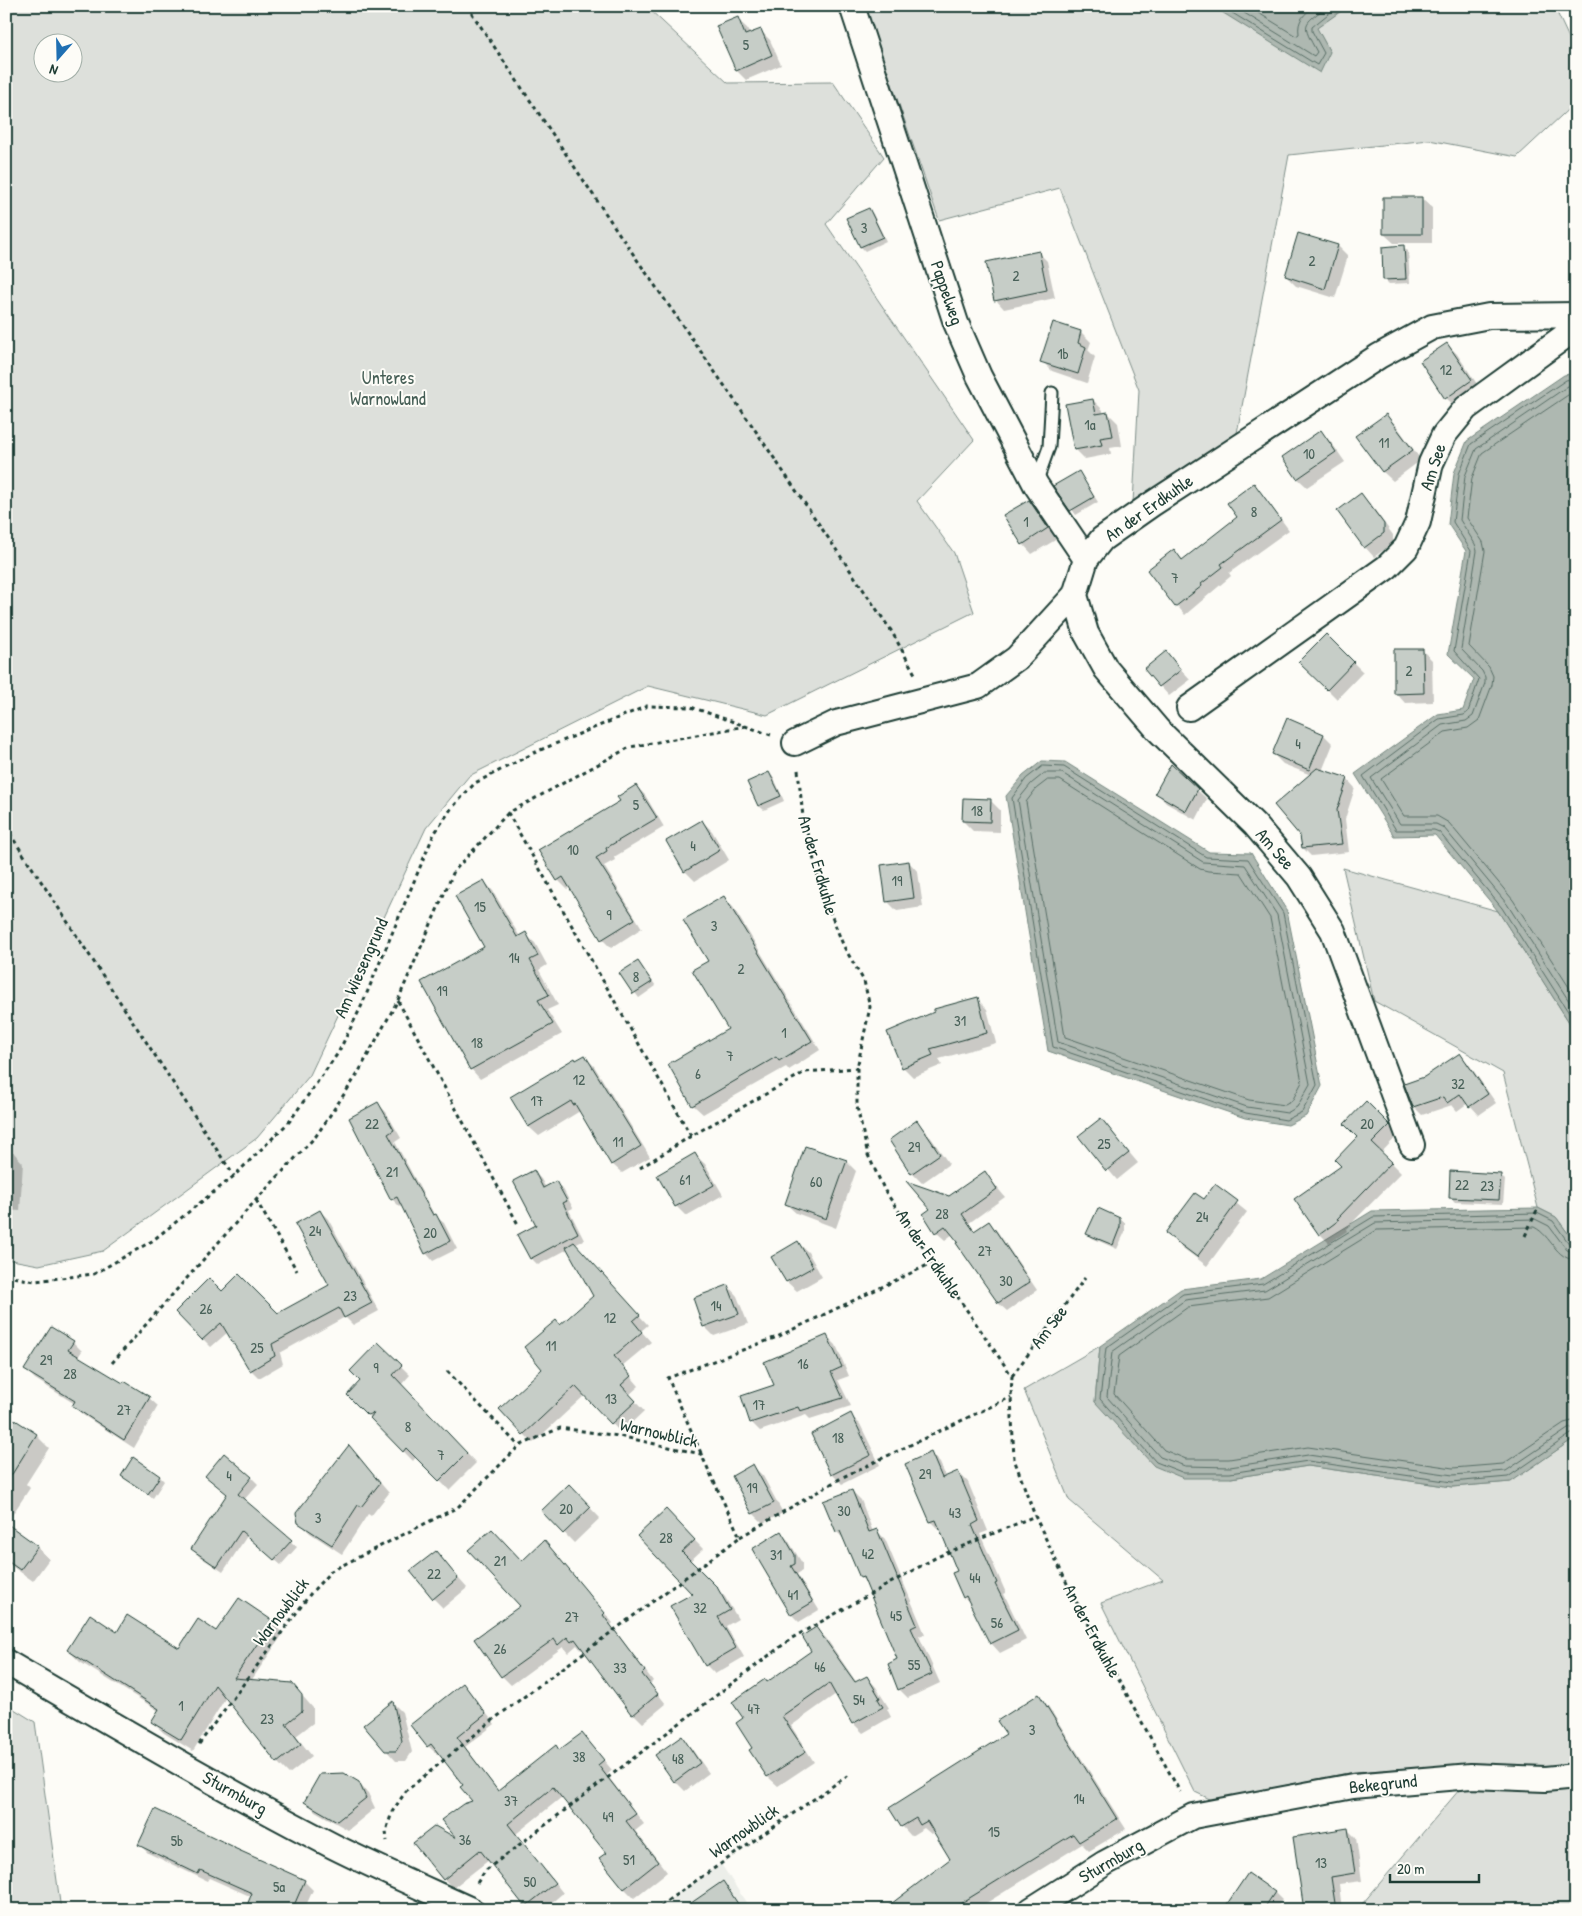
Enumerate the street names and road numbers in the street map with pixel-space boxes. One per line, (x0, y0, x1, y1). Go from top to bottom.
street label: Pappelweg (925, 257, 970, 328)
street label: Am See (1413, 440, 1452, 493)
street label: An der Erdkuhle (1100, 468, 1198, 547)
street label: An der Erdkuhle (792, 812, 845, 918)
street label: Am See (1250, 822, 1300, 875)
street label: Am Wiesengrund (327, 914, 394, 1022)
street label: An der Erdkuhle (890, 1204, 968, 1303)
street label: Am See (1024, 1300, 1073, 1353)
street label: Warnowblick (618, 1411, 701, 1454)
street label: Warnowblick (247, 1572, 315, 1651)
street label: An der Erdkuhle (1057, 1580, 1128, 1682)
street label: Sturmburg (198, 1765, 272, 1821)
street label: Bekegrund (1348, 1768, 1418, 1800)
street label: Warnowblick (704, 1797, 784, 1864)
street label: Sturmburg (1074, 1832, 1147, 1889)

